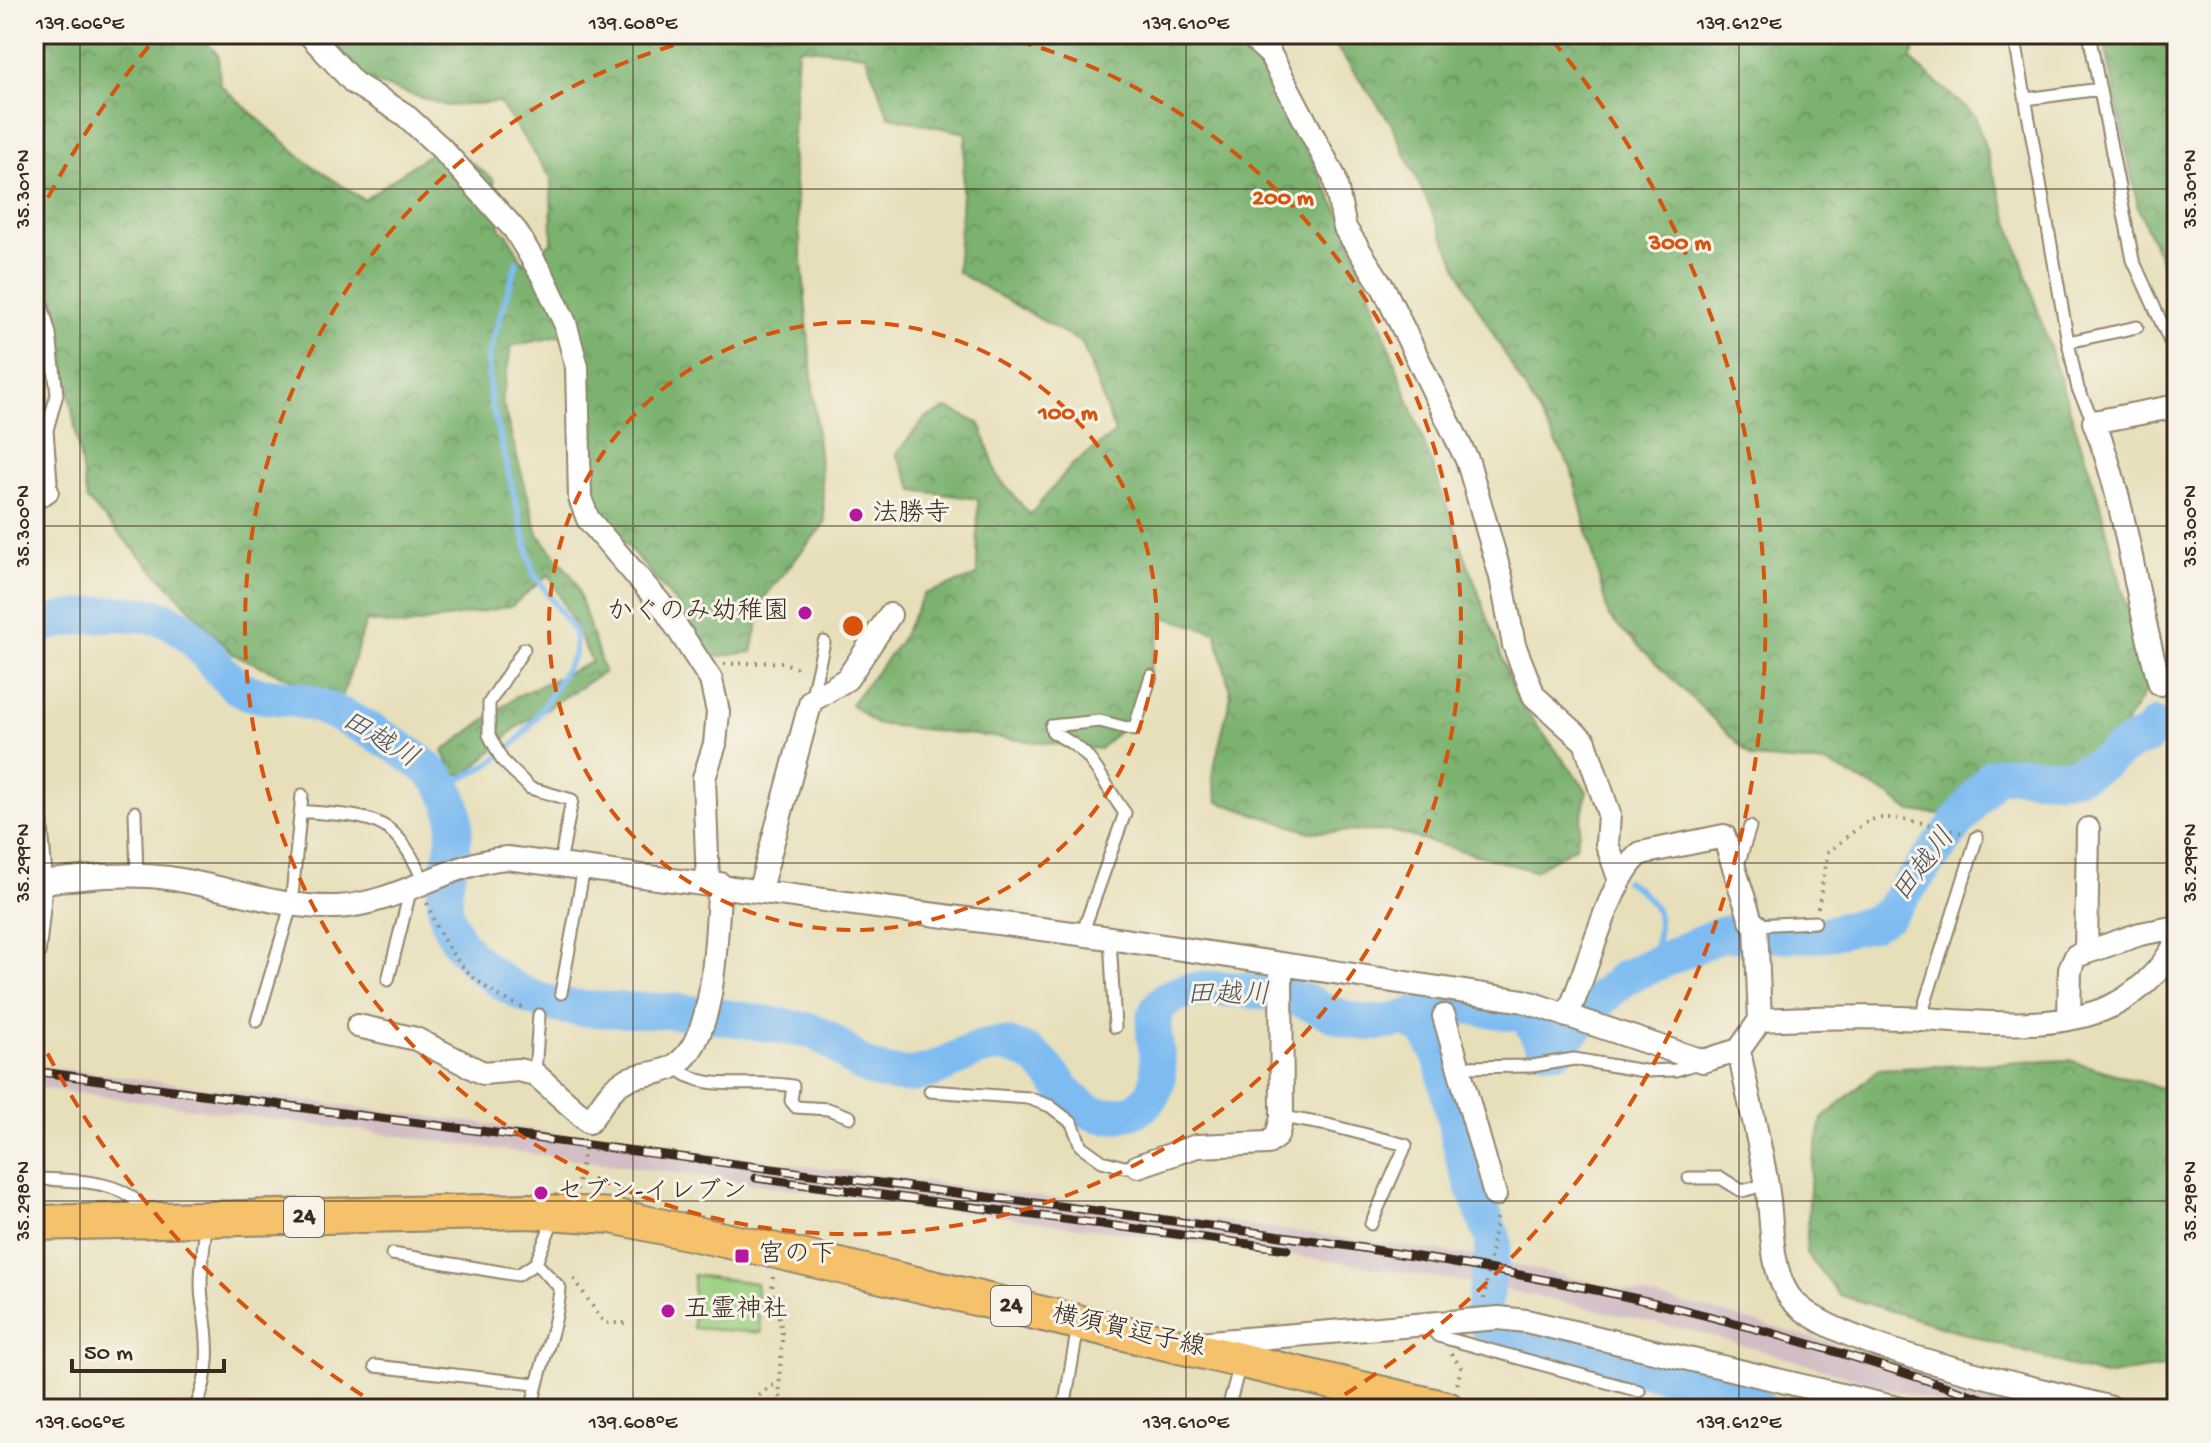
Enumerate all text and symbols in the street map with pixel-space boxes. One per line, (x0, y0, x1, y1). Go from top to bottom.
text: 139.606°E (35, 14, 125, 37)
text: 139.608°E (588, 14, 679, 37)
text: 139.610°E (1142, 14, 1230, 37)
text: 139.612°E (1696, 14, 1783, 37)
text: 35.301°N (14, 149, 37, 230)
text: 35.301°N (2181, 149, 2204, 230)
text: 200 m (1252, 185, 1314, 214)
text: 300 m (1648, 230, 1711, 259)
text: 100 m (1037, 400, 1098, 429)
text: 35.300°N (14, 485, 37, 568)
text: 35.300°N (2181, 485, 2204, 568)
place label: 法勝寺 (872, 498, 950, 531)
marker: 法勝寺 (847, 506, 865, 524)
place label: かぐのみ幼稚園 (607, 597, 789, 629)
marker: かぐのみ幼稚園 (796, 604, 814, 622)
centre of rings (839, 612, 867, 640)
water label: 田越川 (334, 705, 424, 777)
text: 35.299°N (14, 823, 37, 904)
water label: 田越川 (1887, 823, 1963, 909)
text: 35.299°N (2181, 823, 2204, 904)
water label: 田越川 (1186, 980, 1270, 1013)
text: 35.298°N (14, 1161, 37, 1242)
text: 35.298°N (2181, 1161, 2204, 1242)
place label: セブン-イレブン (557, 1177, 747, 1209)
marker: セブン-イレブン (532, 1184, 550, 1202)
road number: 24 (284, 1197, 324, 1237)
place label: 宮の下 (758, 1240, 836, 1272)
marker: 宮の下 (733, 1247, 751, 1265)
road number: 24 (991, 1286, 1031, 1326)
place label: 五霊神社 (684, 1295, 788, 1327)
street label: 横須賀逗子線 (1049, 1299, 1208, 1366)
marker: 五霊神社 (659, 1302, 677, 1320)
scale bar (72, 1323, 224, 1373)
text: 50 m (84, 1340, 133, 1369)
text: 139.606°E (35, 1413, 125, 1436)
text: 139.608°E (588, 1413, 679, 1436)
text: 139.610°E (1142, 1413, 1230, 1436)
text: 139.612°E (1696, 1413, 1783, 1436)

